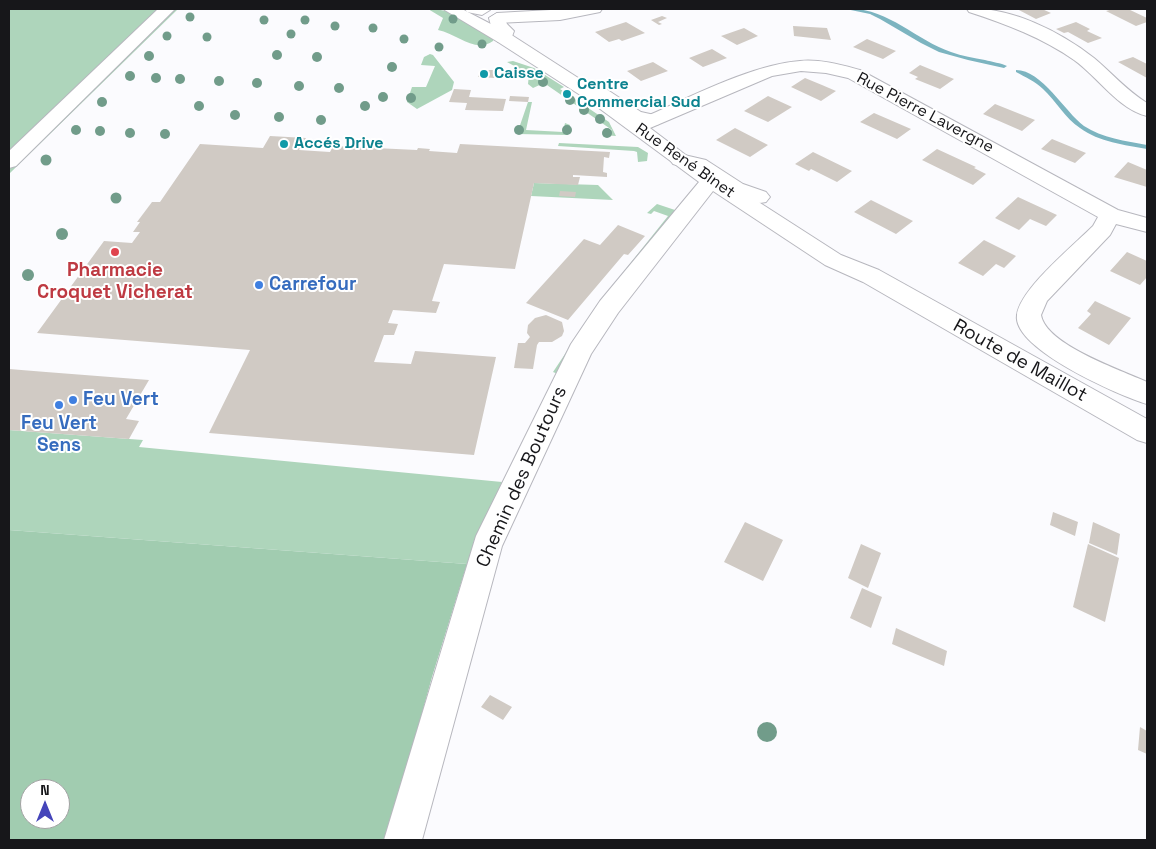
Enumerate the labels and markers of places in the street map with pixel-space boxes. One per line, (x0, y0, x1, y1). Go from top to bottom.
place label: Caisse (494, 64, 544, 84)
marker: Caisse (478, 68, 490, 80)
place label: Centre Commercial Sud (577, 75, 701, 113)
marker: Centre Commercial Sud (561, 88, 573, 100)
place label: Accés Drive (294, 134, 384, 154)
marker: Accés Drive (278, 138, 290, 150)
marker: Pharmacie Croquet Vicherat (109, 246, 121, 258)
place label: Pharmacie Croquet Vicherat (37, 260, 193, 304)
place label: Carrefour (269, 274, 356, 296)
marker: Carrefour (253, 279, 265, 291)
place label: Feu Vert (83, 389, 159, 411)
marker: Feu Vert (67, 394, 79, 406)
marker: Feu Vert Sens (53, 399, 65, 411)
place label: Feu Vert Sens (21, 413, 97, 457)

